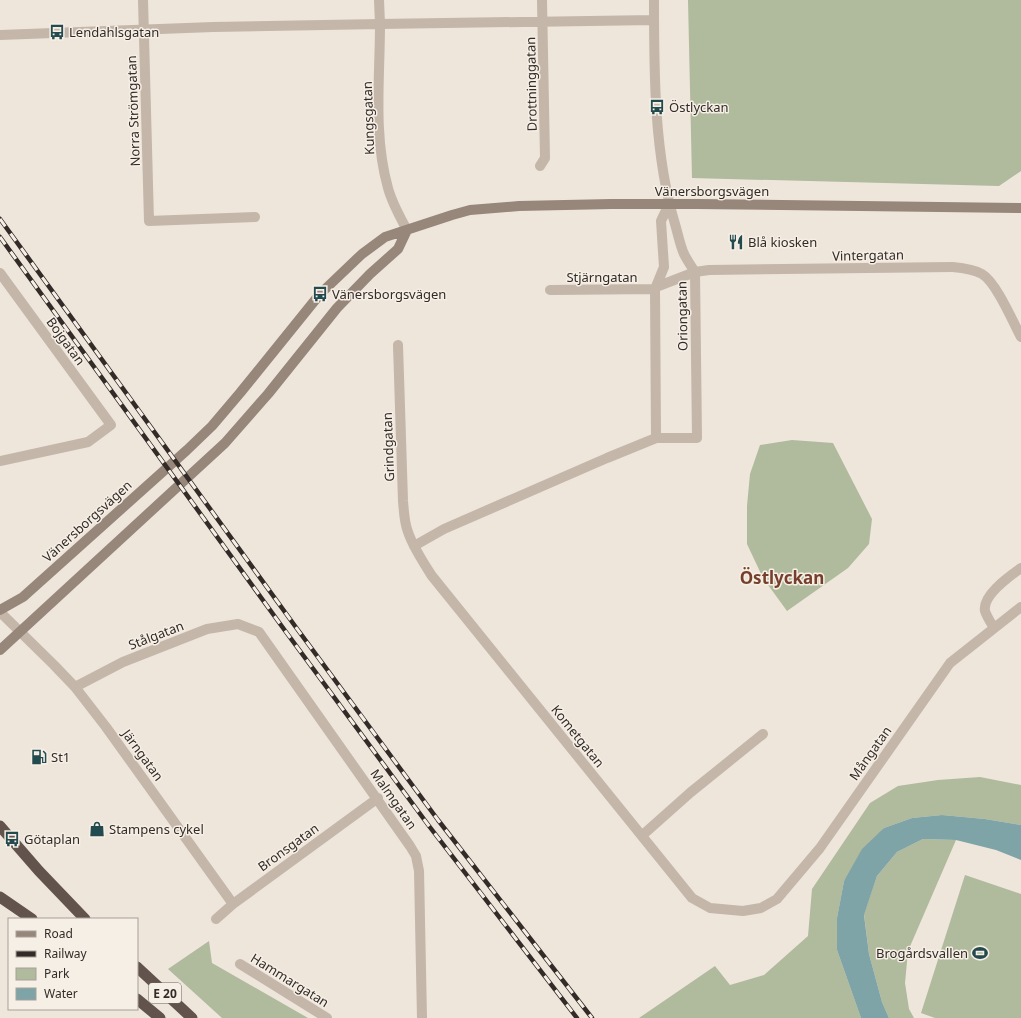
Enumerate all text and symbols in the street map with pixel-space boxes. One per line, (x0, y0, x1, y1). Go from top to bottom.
bus stop icon: Lendahlsgatan (48, 23, 66, 41)
place label: Lendahlsgatan (69, 23, 159, 41)
street label: Drottninggatan (521, 37, 541, 131)
street label: Norra Strömgatan (122, 55, 144, 167)
street label: Kungsgatan (358, 81, 378, 155)
bus stop icon: Östlyckan (648, 98, 666, 116)
place label: Östlyckan (669, 98, 729, 116)
street label: Vänersborgsvägen (655, 182, 769, 200)
restaurant icon: Blå kiosken (727, 233, 745, 251)
place label: Blå kiosken (748, 233, 817, 251)
street label: Vintergatan (832, 245, 904, 265)
street label: Stjärngatan (566, 268, 638, 286)
street label: Oriongatan (672, 281, 692, 351)
bus stop icon: Vänersborgsvägen (311, 285, 329, 303)
place label: Vänersborgsvägen (332, 285, 446, 303)
street label: Bojgatan (43, 313, 89, 369)
street label: Grindgatan (378, 412, 398, 482)
street label: Vänersborgsvägen (38, 476, 136, 566)
district label: Östlyckan (740, 566, 824, 589)
street label: Stålgatan (126, 616, 186, 654)
street label: Kometgatan (547, 701, 609, 771)
street label: Mångatan (845, 722, 895, 784)
street label: Järngatan (117, 724, 168, 784)
fuel station icon: St1 (30, 748, 48, 766)
place label: St1 (51, 748, 70, 766)
street label: Malmgatan (367, 765, 421, 833)
street label: Bronsgatan (254, 819, 322, 875)
shop icon: Stampens cykel (88, 820, 106, 838)
place label: Stampens cykel (109, 820, 204, 838)
bus stop icon: Götaplan (3, 830, 21, 848)
place label: Götaplan (24, 830, 80, 848)
legend (8, 918, 138, 1010)
text: Road (44, 925, 73, 942)
place label: Brogårdsvallen (876, 944, 968, 962)
sports icon: Brogårdsvallen (971, 944, 989, 962)
text: Railway (44, 945, 88, 962)
street label: Hammargatan (247, 949, 333, 1011)
text: Park (44, 965, 70, 982)
road number: E 20 (149, 983, 181, 1003)
text: Water (44, 985, 78, 1002)

